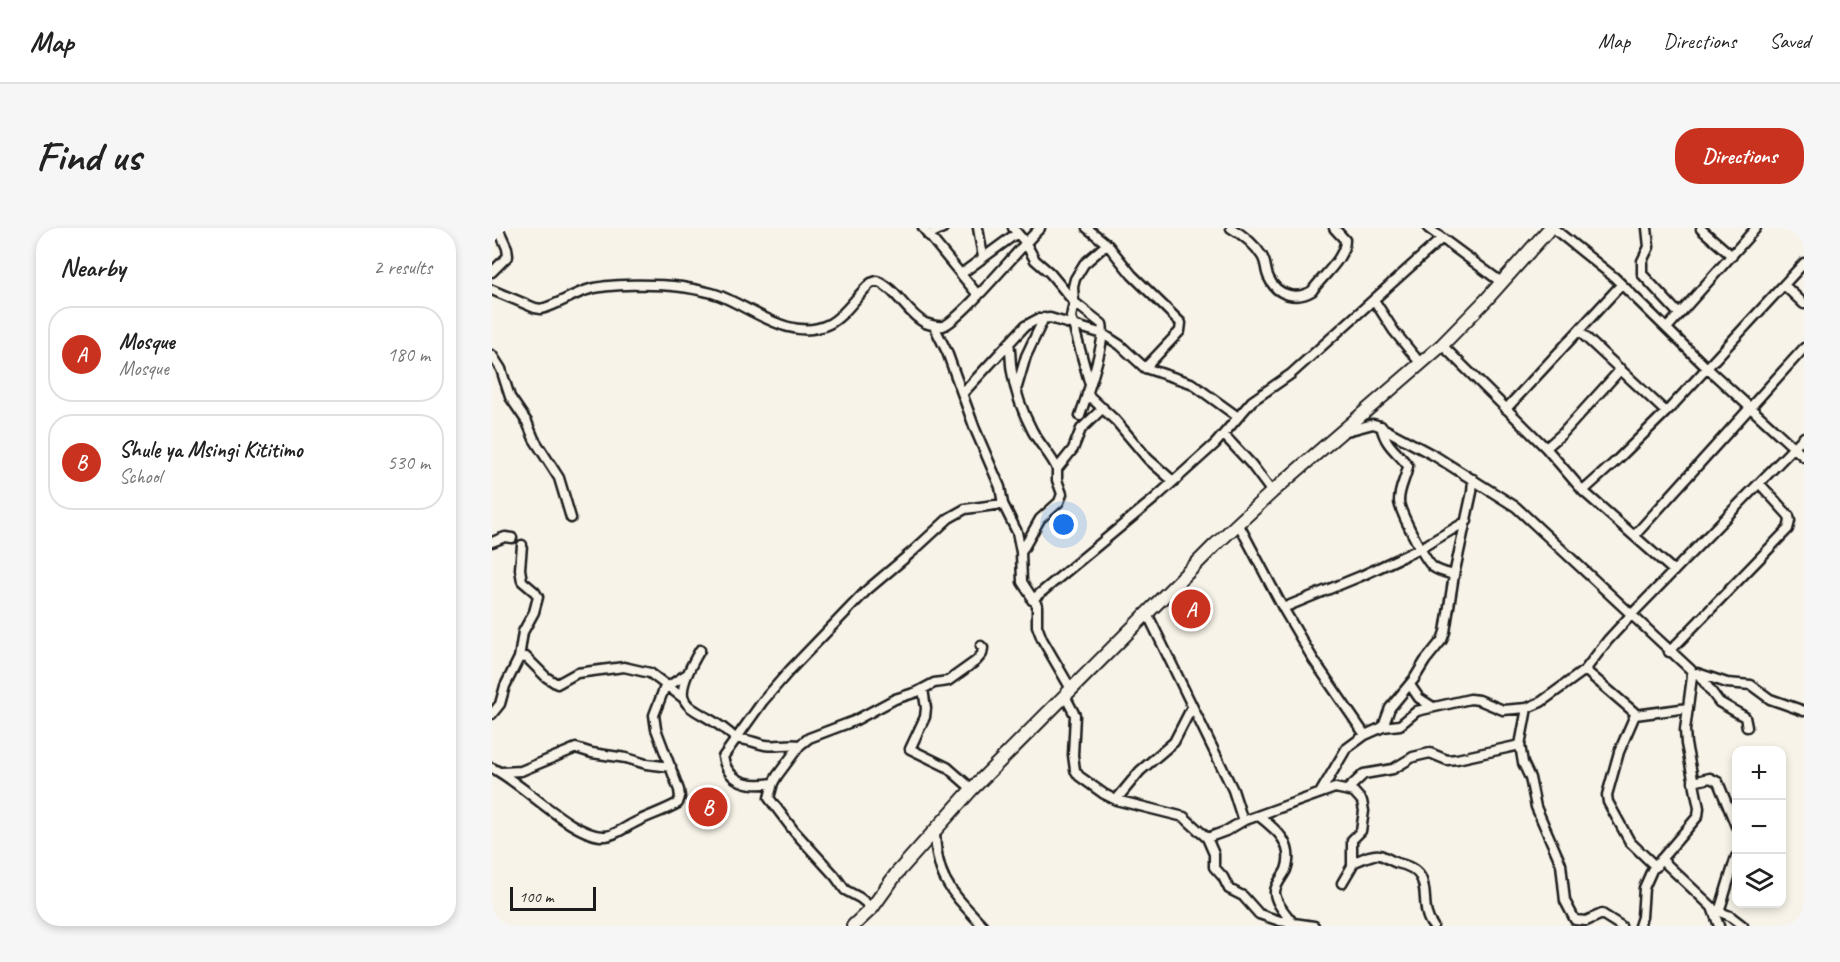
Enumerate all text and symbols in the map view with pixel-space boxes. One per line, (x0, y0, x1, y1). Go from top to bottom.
text: Map (30, 24, 73, 59)
text: Map (1598, 28, 1630, 54)
text: Directions (1663, 28, 1736, 54)
text: Saved (1769, 28, 1810, 54)
button: Directions (1675, 128, 1804, 184)
text: Find us (36, 130, 141, 183)
text: Nearby (60, 251, 125, 284)
text: 2 results (373, 255, 432, 280)
text: Mosque (119, 328, 174, 356)
text: A (76, 342, 87, 367)
text: 180 m (387, 342, 430, 367)
text: Mosque (119, 356, 169, 381)
text: Shule ya Msingi Kititimo (119, 436, 303, 464)
text: B (76, 450, 87, 475)
text: 530 m (387, 450, 430, 475)
text: School (119, 464, 162, 489)
your location (1049, 510, 1078, 539)
pin: A (1172, 586, 1210, 632)
map controls (1732, 746, 1786, 908)
button: + (1732, 746, 1786, 800)
pin: B (688, 784, 728, 830)
button: − (1732, 800, 1786, 854)
button: layers (1732, 854, 1786, 908)
scale bar (510, 884, 596, 912)
text: 100 m (519, 887, 553, 907)

